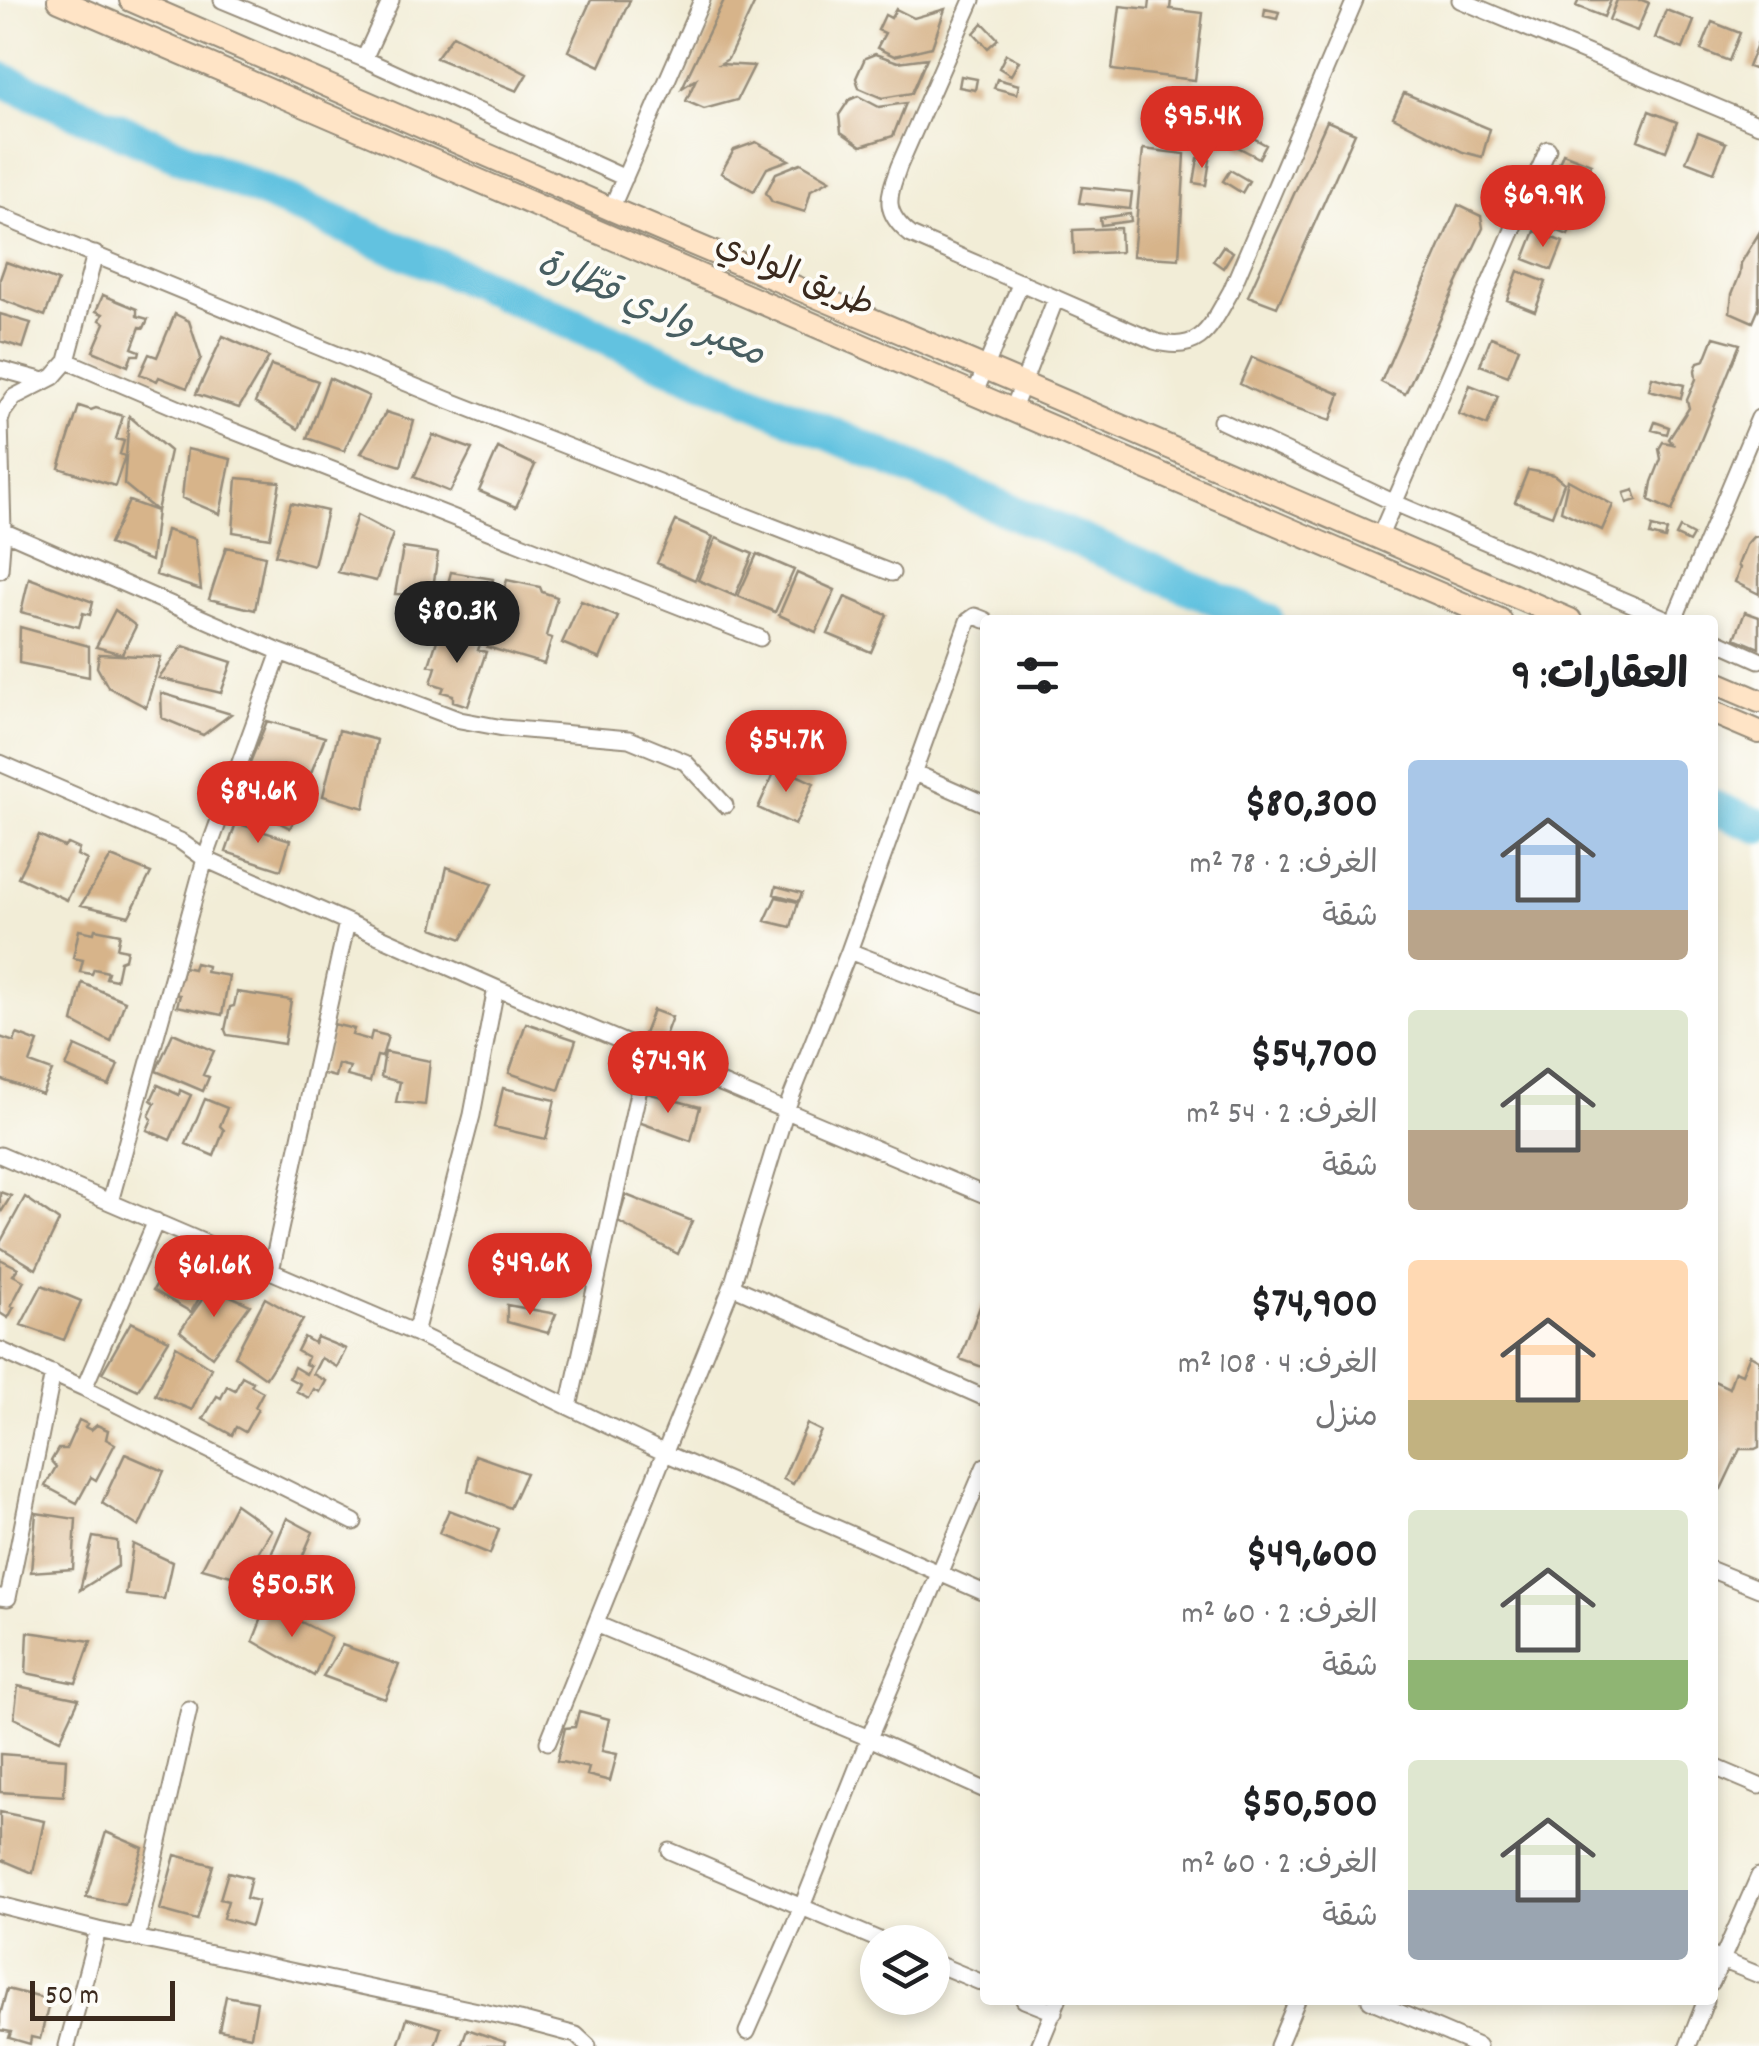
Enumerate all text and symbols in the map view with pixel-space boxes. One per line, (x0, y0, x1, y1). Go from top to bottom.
pin: $95.4K (1121, 86, 1283, 171)
text: $95.4K (1162, 95, 1242, 141)
pin: $69.9K (1462, 165, 1624, 250)
text: $69.9K (1502, 174, 1584, 220)
street label: طريق الوادي (707, 221, 881, 333)
water label: معبر وادي قطّارة (527, 238, 773, 384)
pin: $80.3K (376, 581, 538, 666)
text: $80.3K (417, 590, 497, 636)
icon: filters (1010, 648, 1065, 703)
text: العقارات: 9 (1511, 649, 1688, 709)
pin: $54.7K (705, 710, 867, 795)
text: $54.7K (748, 719, 824, 765)
pin: $84.6K (177, 761, 339, 846)
text: $84.6K (219, 770, 297, 816)
text: $80,300 (1245, 777, 1378, 837)
icon: home (1488, 800, 1608, 920)
text: الغرف: 2 · 78 m² (1190, 843, 1378, 889)
text: شقة (1322, 896, 1378, 942)
text: $54,700 (1250, 1027, 1378, 1087)
pin: $74.9K (587, 1031, 749, 1116)
text: $74.9K (630, 1040, 706, 1086)
icon: home (1488, 1050, 1608, 1170)
text: الغرف: 2 · 54 m² (1187, 1093, 1378, 1139)
text: شقة (1322, 1146, 1378, 1192)
pin: $49.6K (449, 1233, 611, 1318)
pin: $61.6K (133, 1235, 295, 1320)
text: $49.6K (490, 1242, 570, 1288)
text: $61.6K (177, 1244, 251, 1290)
text: $74,900 (1250, 1277, 1378, 1337)
icon: home (1488, 1300, 1608, 1420)
text: الغرف: 4 · 108 m² (1178, 1343, 1378, 1389)
text: منزل (1315, 1396, 1378, 1442)
text: $49,600 (1246, 1527, 1378, 1587)
icon: home (1488, 1550, 1608, 1670)
pin: $50.5K (211, 1555, 373, 1640)
text: $50.5K (250, 1564, 334, 1610)
text: الغرف: 2 · 60 m² (1182, 1593, 1378, 1639)
text: شقة (1322, 1646, 1378, 1692)
text: $50,500 (1241, 1777, 1378, 1837)
icon: home (1488, 1800, 1608, 1920)
text: الغرف: 2 · 60 m² (1182, 1843, 1378, 1889)
text: شقة (1322, 1896, 1378, 1942)
map controls (860, 1925, 950, 2015)
button: layers (860, 1925, 950, 2015)
scale bar (30, 1976, 175, 2020)
text: 50 m (45, 1978, 99, 2018)

